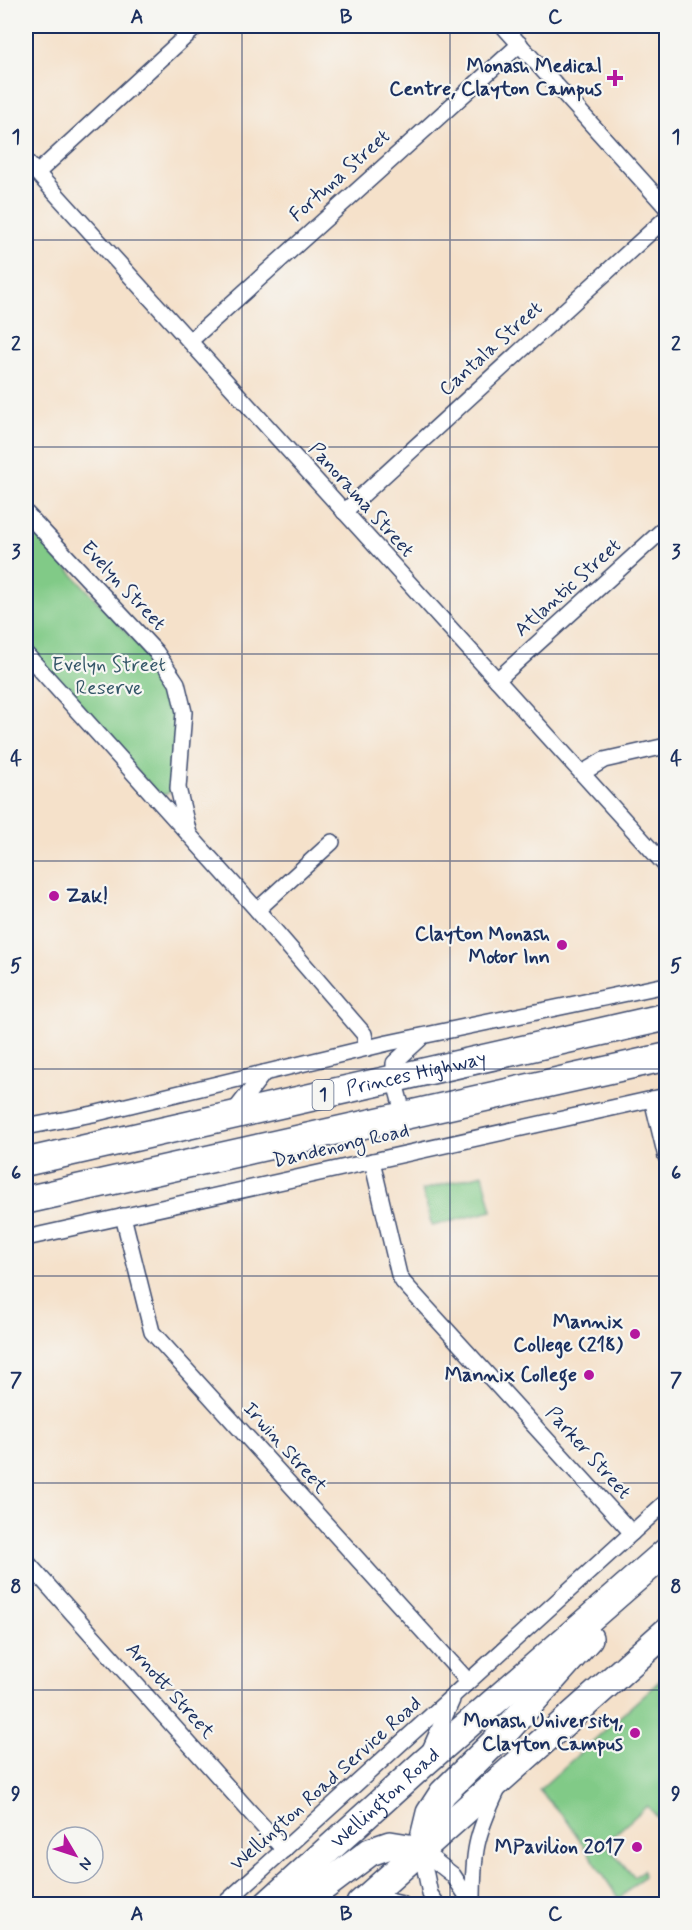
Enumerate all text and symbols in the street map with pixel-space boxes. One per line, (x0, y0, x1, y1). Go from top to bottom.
text: A (130, 4, 144, 31)
text: B (340, 4, 353, 31)
text: C (548, 4, 563, 31)
place label: Monash Medical Centre, Clayton Campus (389, 53, 602, 103)
marker: Monash Medical Centre, Clayton Campus (606, 69, 624, 87)
text: 1 (12, 124, 20, 151)
street label: Fortuna Street (284, 124, 396, 228)
text: 1 (672, 124, 680, 151)
street label: Cantala Street (433, 295, 549, 403)
text: 2 (11, 331, 21, 358)
text: 2 (671, 331, 681, 358)
street label: Panorama Street (302, 437, 420, 563)
street label: Atlantic Street (509, 533, 627, 643)
street label: Evelyn Street (74, 535, 172, 637)
text: 3 (11, 539, 21, 566)
text: 3 (671, 539, 681, 566)
park label: Evelyn Street Reserve (52, 652, 166, 702)
text: 4 (10, 746, 22, 773)
text: 4 (670, 746, 682, 773)
place label: Zak! (66, 883, 108, 910)
marker: Zak! (47, 889, 61, 903)
place label: Clayton Monash Motor Inn (415, 921, 550, 971)
marker: Clayton Monash Motor Inn (555, 938, 569, 952)
text: 5 (10, 953, 22, 980)
text: 5 (670, 953, 682, 980)
street label: Princes Highway (343, 1045, 489, 1103)
road number: 1 (312, 1080, 334, 1110)
street label: Dandenong Road (270, 1117, 412, 1176)
text: 6 (11, 1160, 21, 1187)
text: 6 (671, 1160, 681, 1187)
place label: Mannix College (218) (513, 1309, 624, 1359)
marker: Mannix College (218) (628, 1327, 642, 1341)
place label: Mannix College (445, 1362, 577, 1391)
text: 7 (10, 1367, 22, 1394)
text: 7 (670, 1367, 682, 1394)
marker: Mannix College (582, 1368, 596, 1382)
street label: Irwin Street (236, 1396, 334, 1500)
street label: Parker Street (539, 1401, 637, 1505)
text: 8 (10, 1574, 22, 1601)
text: 8 (670, 1574, 682, 1601)
street label: Arnott Street (119, 1637, 221, 1745)
street label: Wellington Road Service Road (226, 1693, 426, 1875)
place label: Monash University, Clayton Campus (463, 1708, 624, 1758)
marker: Monash University, Clayton Campus (628, 1726, 642, 1740)
street label: Wellington Road (326, 1745, 444, 1853)
text: 9 (11, 1781, 21, 1808)
text: 9 (671, 1781, 681, 1808)
north arrow (45, 1825, 105, 1885)
place label: MPavilion 2017 (495, 1834, 625, 1861)
marker: MPavilion 2017 (630, 1840, 644, 1854)
text: N (74, 1853, 97, 1874)
text: A (130, 1901, 144, 1928)
text: B (340, 1901, 353, 1928)
text: C (548, 1901, 563, 1928)

